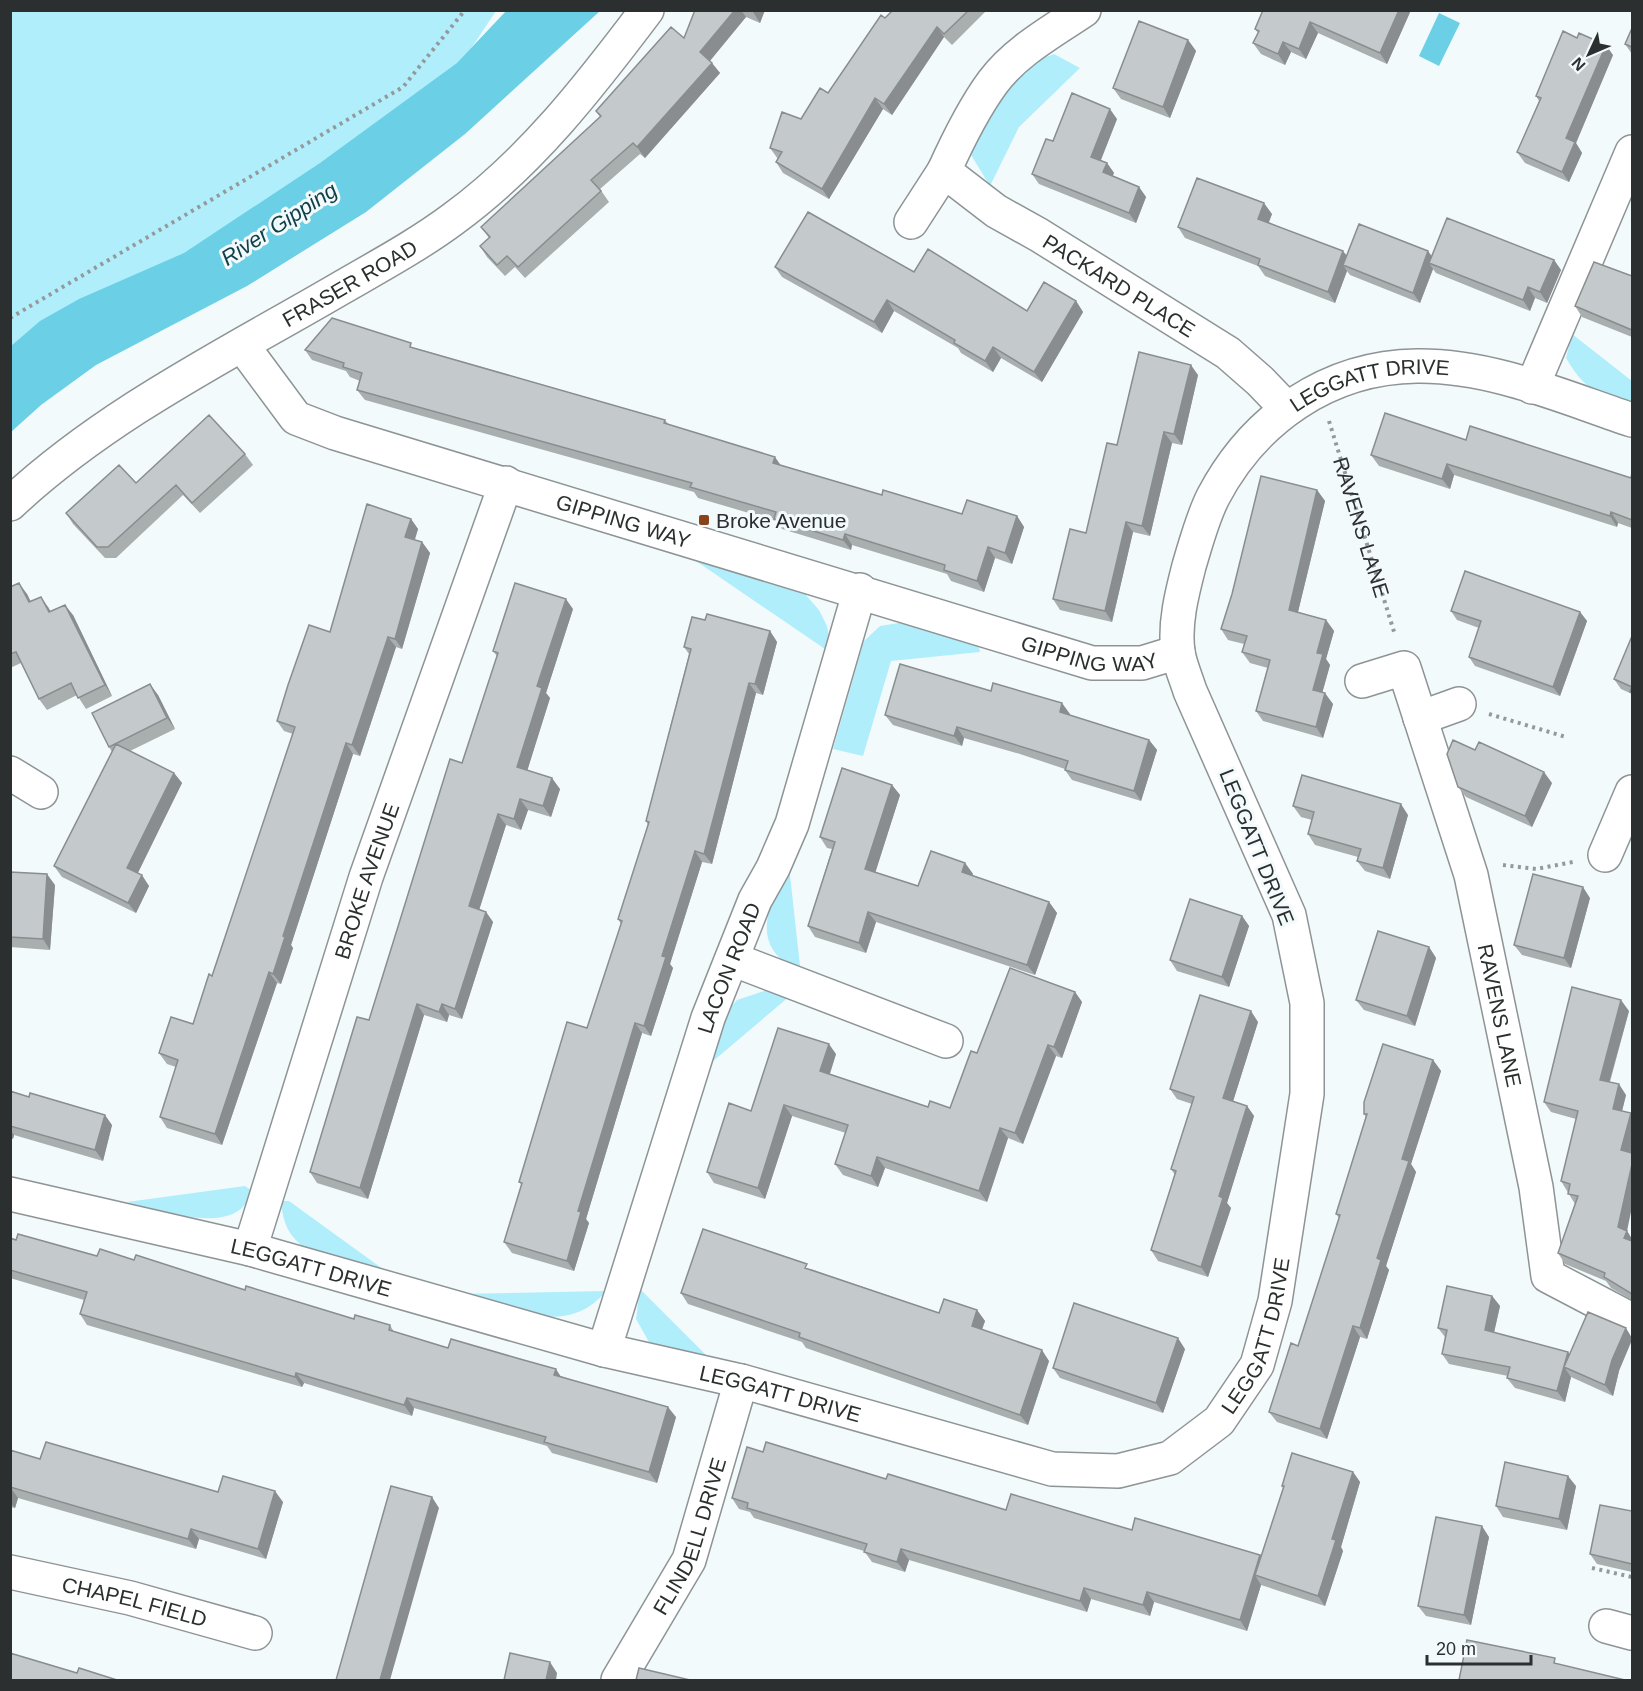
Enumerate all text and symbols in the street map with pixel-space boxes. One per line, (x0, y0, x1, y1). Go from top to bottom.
north arrow (1559, 24, 1619, 84)
text: N (1568, 54, 1589, 74)
water label: River Gipping (216, 177, 342, 271)
street label: PACKARD PLACE (1039, 229, 1200, 341)
street label: FRASER ROAD (278, 235, 421, 331)
street label: LEGGATT DRIVE (1285, 354, 1451, 416)
street label: RAVENS LANE (1329, 454, 1394, 600)
street label: GIPPING WAY (554, 489, 693, 552)
place label: Broke Avenue (716, 509, 846, 532)
marker: Broke Avenue (697, 513, 711, 527)
street label: GIPPING WAY (1019, 631, 1160, 675)
street label: LEGGATT DRIVE (1215, 766, 1299, 928)
street label: BROKE AVENUE (330, 800, 403, 962)
street label: LACON ROAD (692, 899, 764, 1036)
street label: RAVENS LANE (1474, 942, 1526, 1089)
street label: LEGGATT DRIVE (229, 1233, 394, 1300)
street label: LEGGATT DRIVE (1216, 1256, 1293, 1418)
street label: LEGGATT DRIVE (698, 1361, 864, 1426)
street label: FLINDELL DRIVE (648, 1455, 730, 1618)
street label: CHAPEL FIELD (60, 1572, 210, 1631)
scale bar (1427, 1628, 1530, 1666)
text: 20 m (1436, 1639, 1476, 1659)

